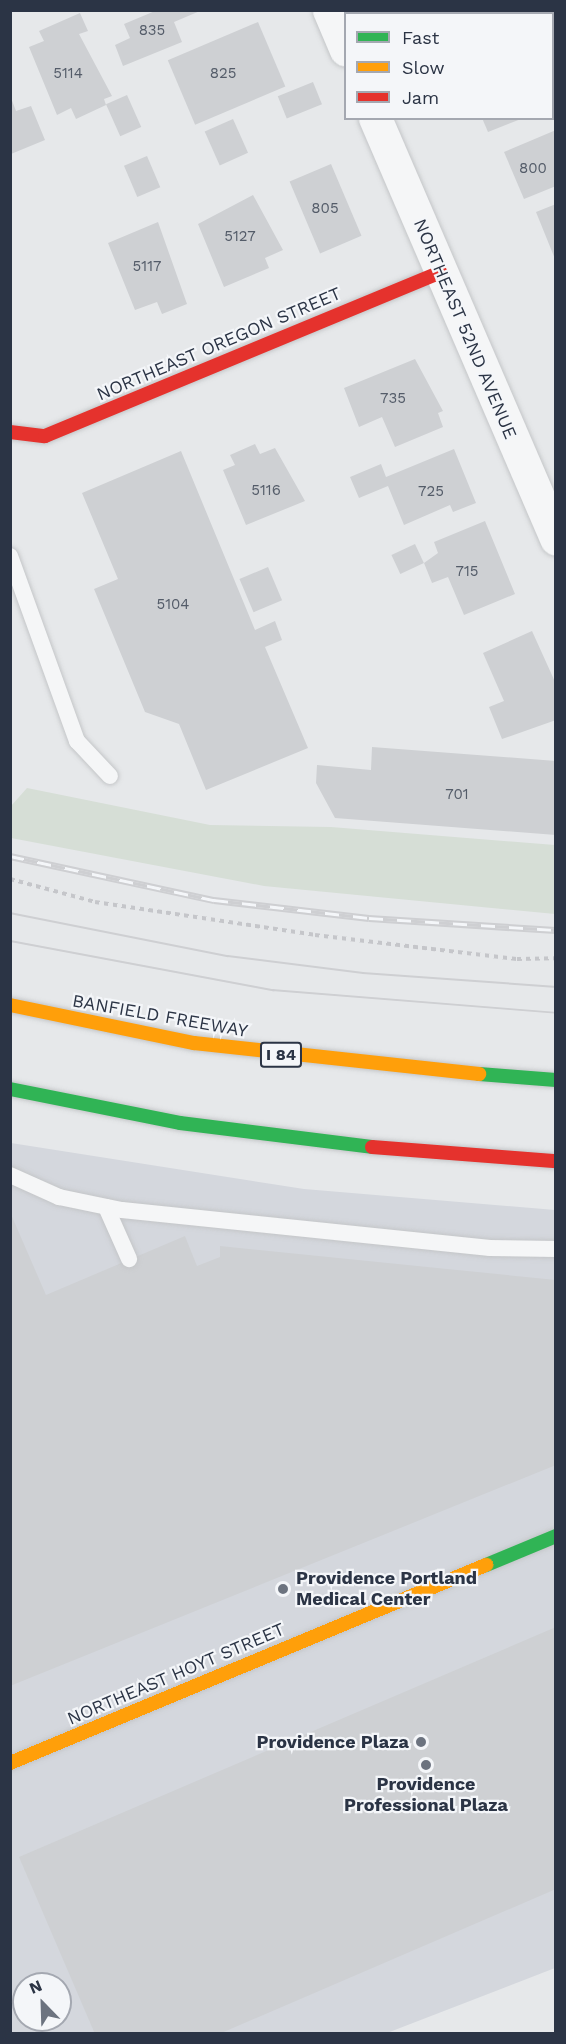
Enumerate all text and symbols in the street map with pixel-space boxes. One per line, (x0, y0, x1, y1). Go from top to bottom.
legend (344, 12, 554, 120)
house number: 835 (139, 22, 165, 40)
text: Fast (402, 27, 439, 48)
text: Slow (402, 57, 445, 78)
house number: 5114 (53, 65, 83, 83)
house number: 825 (210, 65, 236, 83)
text: Jam (402, 87, 439, 108)
house number: 800 (519, 160, 547, 178)
house number: 805 (311, 200, 339, 218)
street label: NORTHEAST 52ND AVENUE (409, 215, 521, 443)
house number: 5127 (224, 228, 256, 246)
house number: 5117 (133, 258, 161, 276)
street label: NORTHEAST OREGON STREET (93, 283, 345, 405)
house number: 735 (380, 390, 406, 408)
house number: 5116 (251, 482, 281, 500)
house number: 725 (418, 483, 444, 501)
house number: 715 (456, 563, 478, 581)
house number: 5104 (156, 596, 190, 614)
house number: 701 (445, 786, 469, 804)
street label: BANFIELD FREEWAY (71, 990, 249, 1042)
road number: I 84 (258, 1042, 304, 1068)
place label: Providence Portland Medical Center (296, 1568, 477, 1610)
marker: Providence Portland Medical Center (274, 1580, 292, 1598)
street label: NORTHEAST HOYT STREET (64, 1618, 288, 1730)
place label: Providence Plaza (257, 1731, 409, 1753)
marker: Providence Plaza (414, 1735, 428, 1749)
marker: Providence Professional Plaza (419, 1758, 433, 1772)
place label: Providence Professional Plaza (344, 1774, 508, 1816)
north arrow (12, 1972, 72, 2032)
text: N (26, 1976, 45, 1998)

